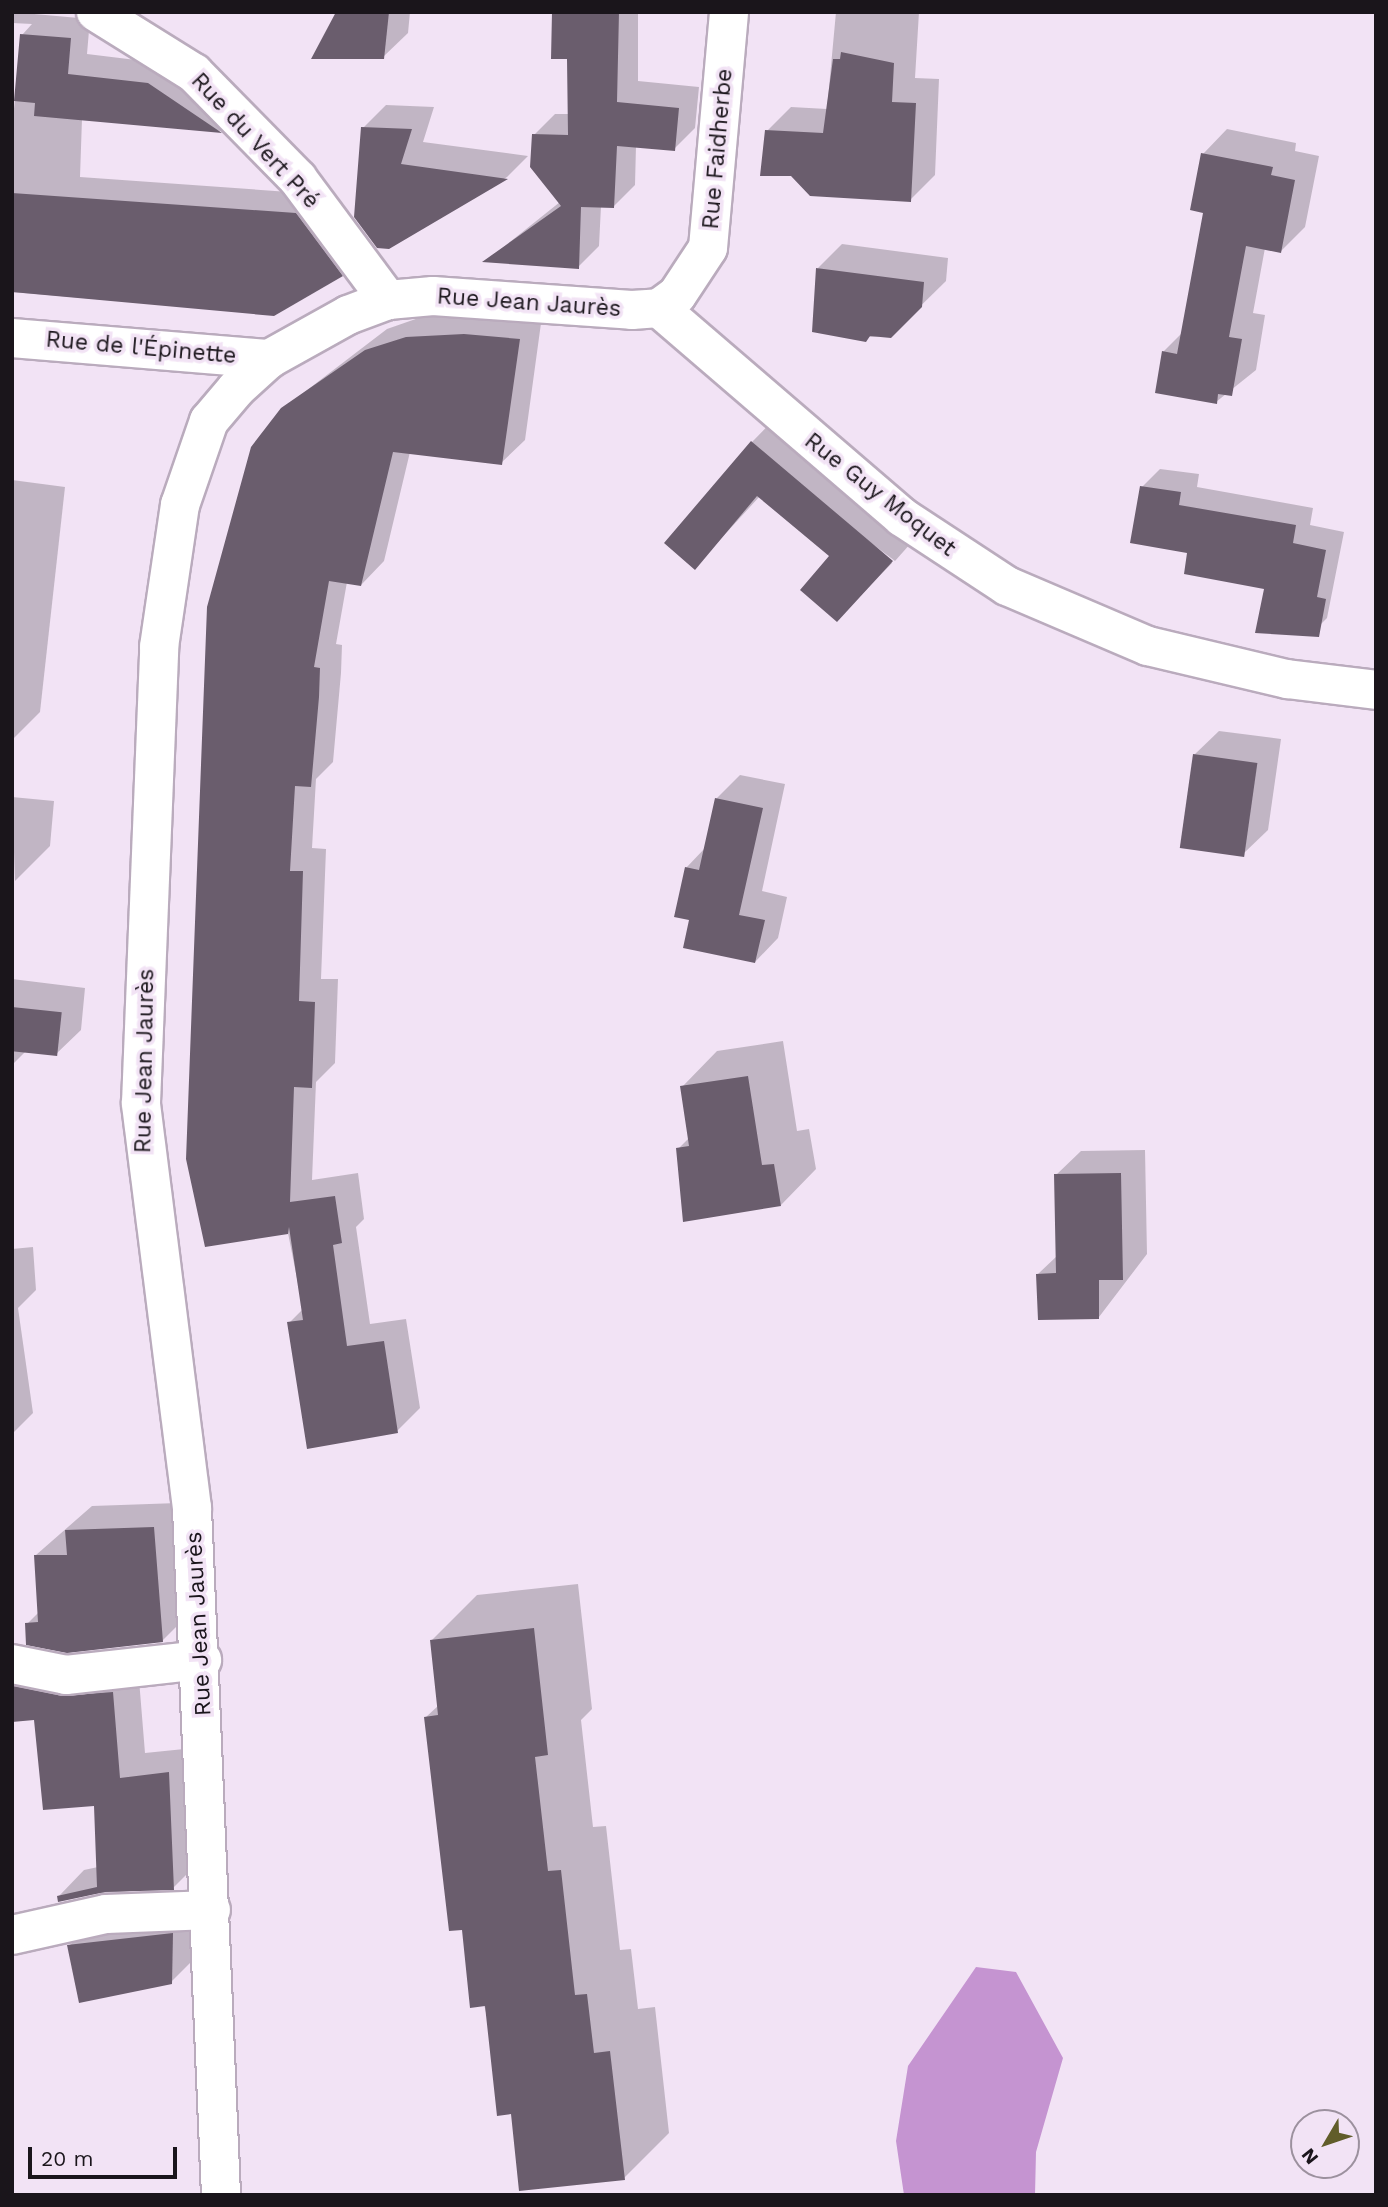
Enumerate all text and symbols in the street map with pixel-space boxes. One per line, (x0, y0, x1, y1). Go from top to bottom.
street label: Rue du Vert Pré (185, 67, 325, 215)
street label: Rue Faidherbe (697, 67, 739, 231)
street label: Rue Jean Jaurès (435, 283, 623, 323)
street label: Rue de l'Épinette (45, 326, 237, 370)
street label: Rue Guy Moquet (798, 427, 962, 563)
street label: Rue Jean Jaurès (130, 968, 160, 1154)
street label: Rue Jean Jaurès (180, 1531, 218, 1717)
north arrow (1290, 2109, 1360, 2179)
scale bar (32, 2134, 180, 2178)
text: N (1296, 2144, 1323, 2169)
text: 20 m (41, 2146, 93, 2171)

